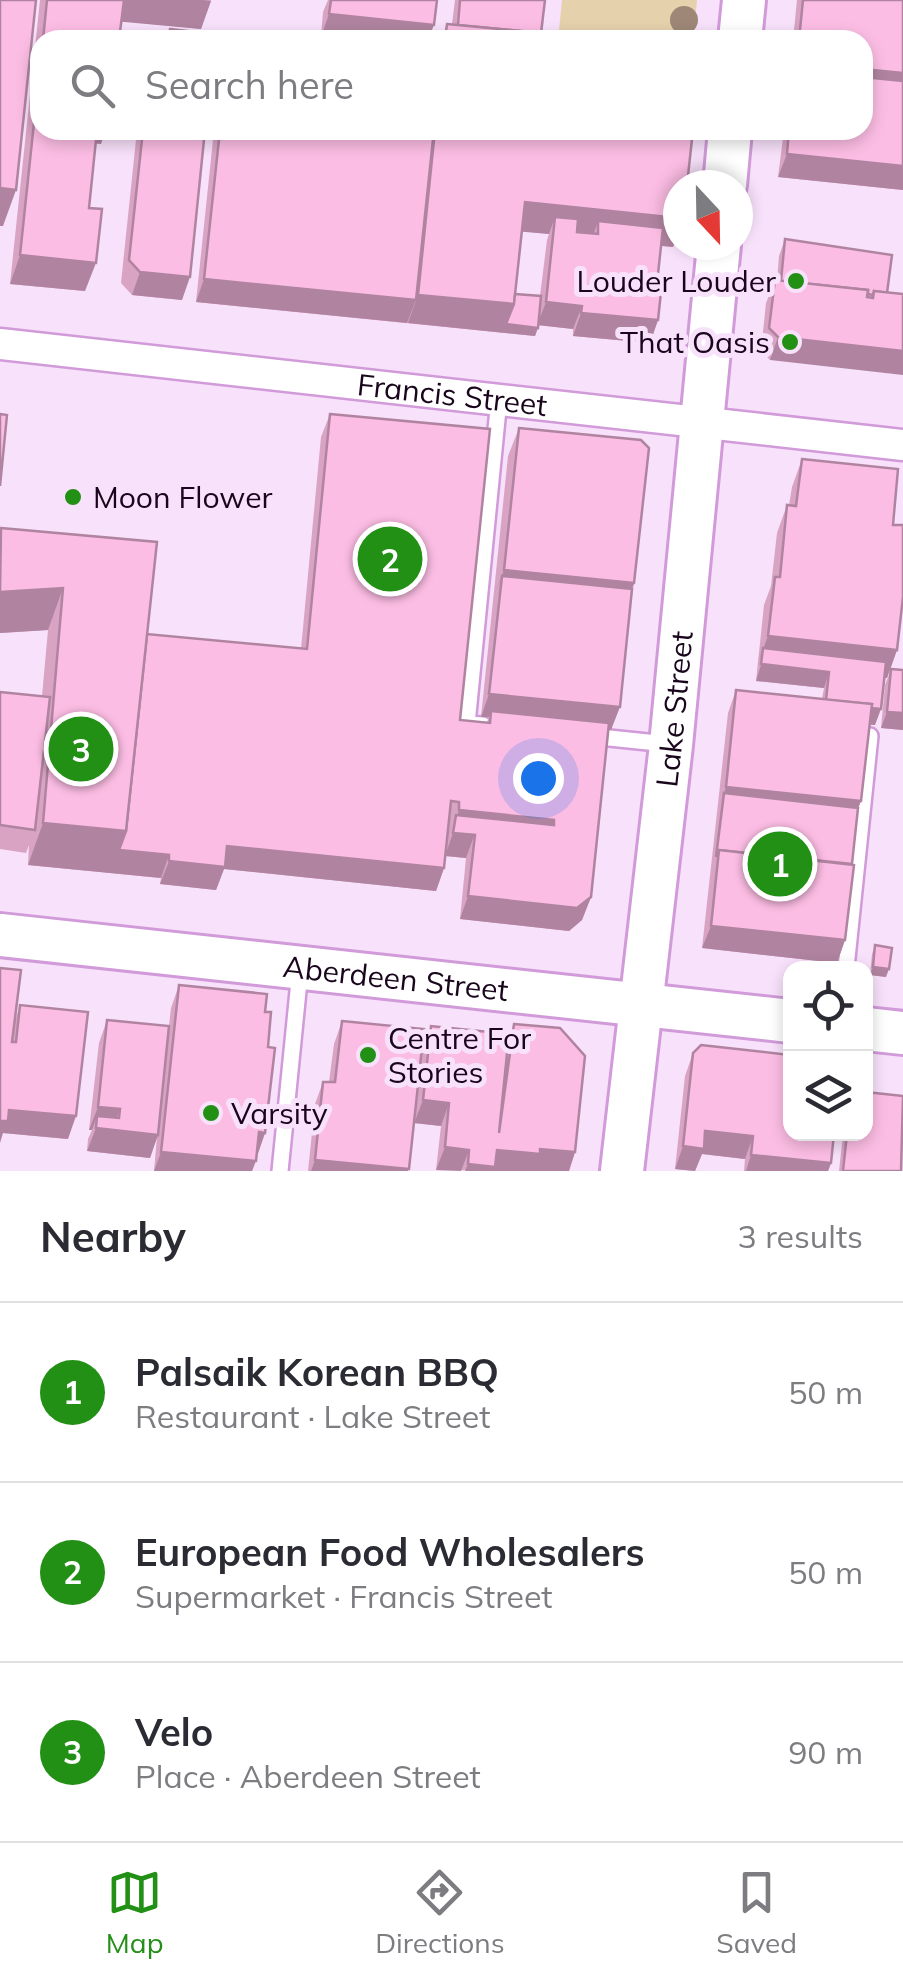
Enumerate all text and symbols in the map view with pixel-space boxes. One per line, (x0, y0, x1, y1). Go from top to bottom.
search box (30, 30, 873, 140)
icon: search (65, 58, 120, 113)
text: Search here (145, 61, 354, 109)
north arrow (663, 170, 753, 260)
place label: Louder Louder (576, 262, 776, 300)
marker: Louder Louder (785, 270, 807, 292)
place label: That Oasis (620, 323, 770, 361)
marker: That Oasis (779, 331, 801, 353)
street label: Francis Street (355, 365, 549, 424)
place label: Moon Flower (93, 478, 272, 516)
marker: Moon Flower (62, 486, 84, 508)
pin: 2 (358, 522, 422, 596)
street label: Lake Street (647, 629, 701, 789)
pin: 3 (48, 712, 114, 786)
your location (513, 753, 564, 804)
pin: 1 (748, 826, 812, 902)
street label: Aberdeen Street (281, 947, 510, 1009)
map controls (783, 961, 873, 1141)
button: locate (783, 961, 873, 1051)
place label: Centre For Stories (388, 1019, 531, 1091)
marker: Centre For Stories (357, 1044, 379, 1066)
button: layers (783, 1051, 873, 1141)
place label: Varsity (231, 1094, 328, 1132)
marker: Varsity (200, 1102, 222, 1124)
text: Nearby (40, 1210, 186, 1263)
text: 3 results (738, 1216, 863, 1256)
text: Palsaik Korean BBQ (135, 1348, 499, 1396)
text: 1 (63, 1372, 82, 1412)
text: 50 m (788, 1372, 863, 1412)
text: Restaurant · Lake Street (135, 1396, 490, 1436)
text: European Food Wholesalers (135, 1528, 645, 1576)
text: 2 (63, 1552, 82, 1592)
text: 50 m (788, 1552, 863, 1592)
text: Supermarket · Francis Street (135, 1576, 553, 1616)
text: Velo (135, 1708, 213, 1756)
text: 3 (63, 1732, 82, 1772)
text: 90 m (788, 1732, 863, 1772)
text: Place · Aberdeen Street (135, 1756, 481, 1796)
tab: Map (106, 1865, 163, 1960)
tab: Directions (375, 1865, 505, 1960)
tab: Saved (716, 1865, 797, 1960)

